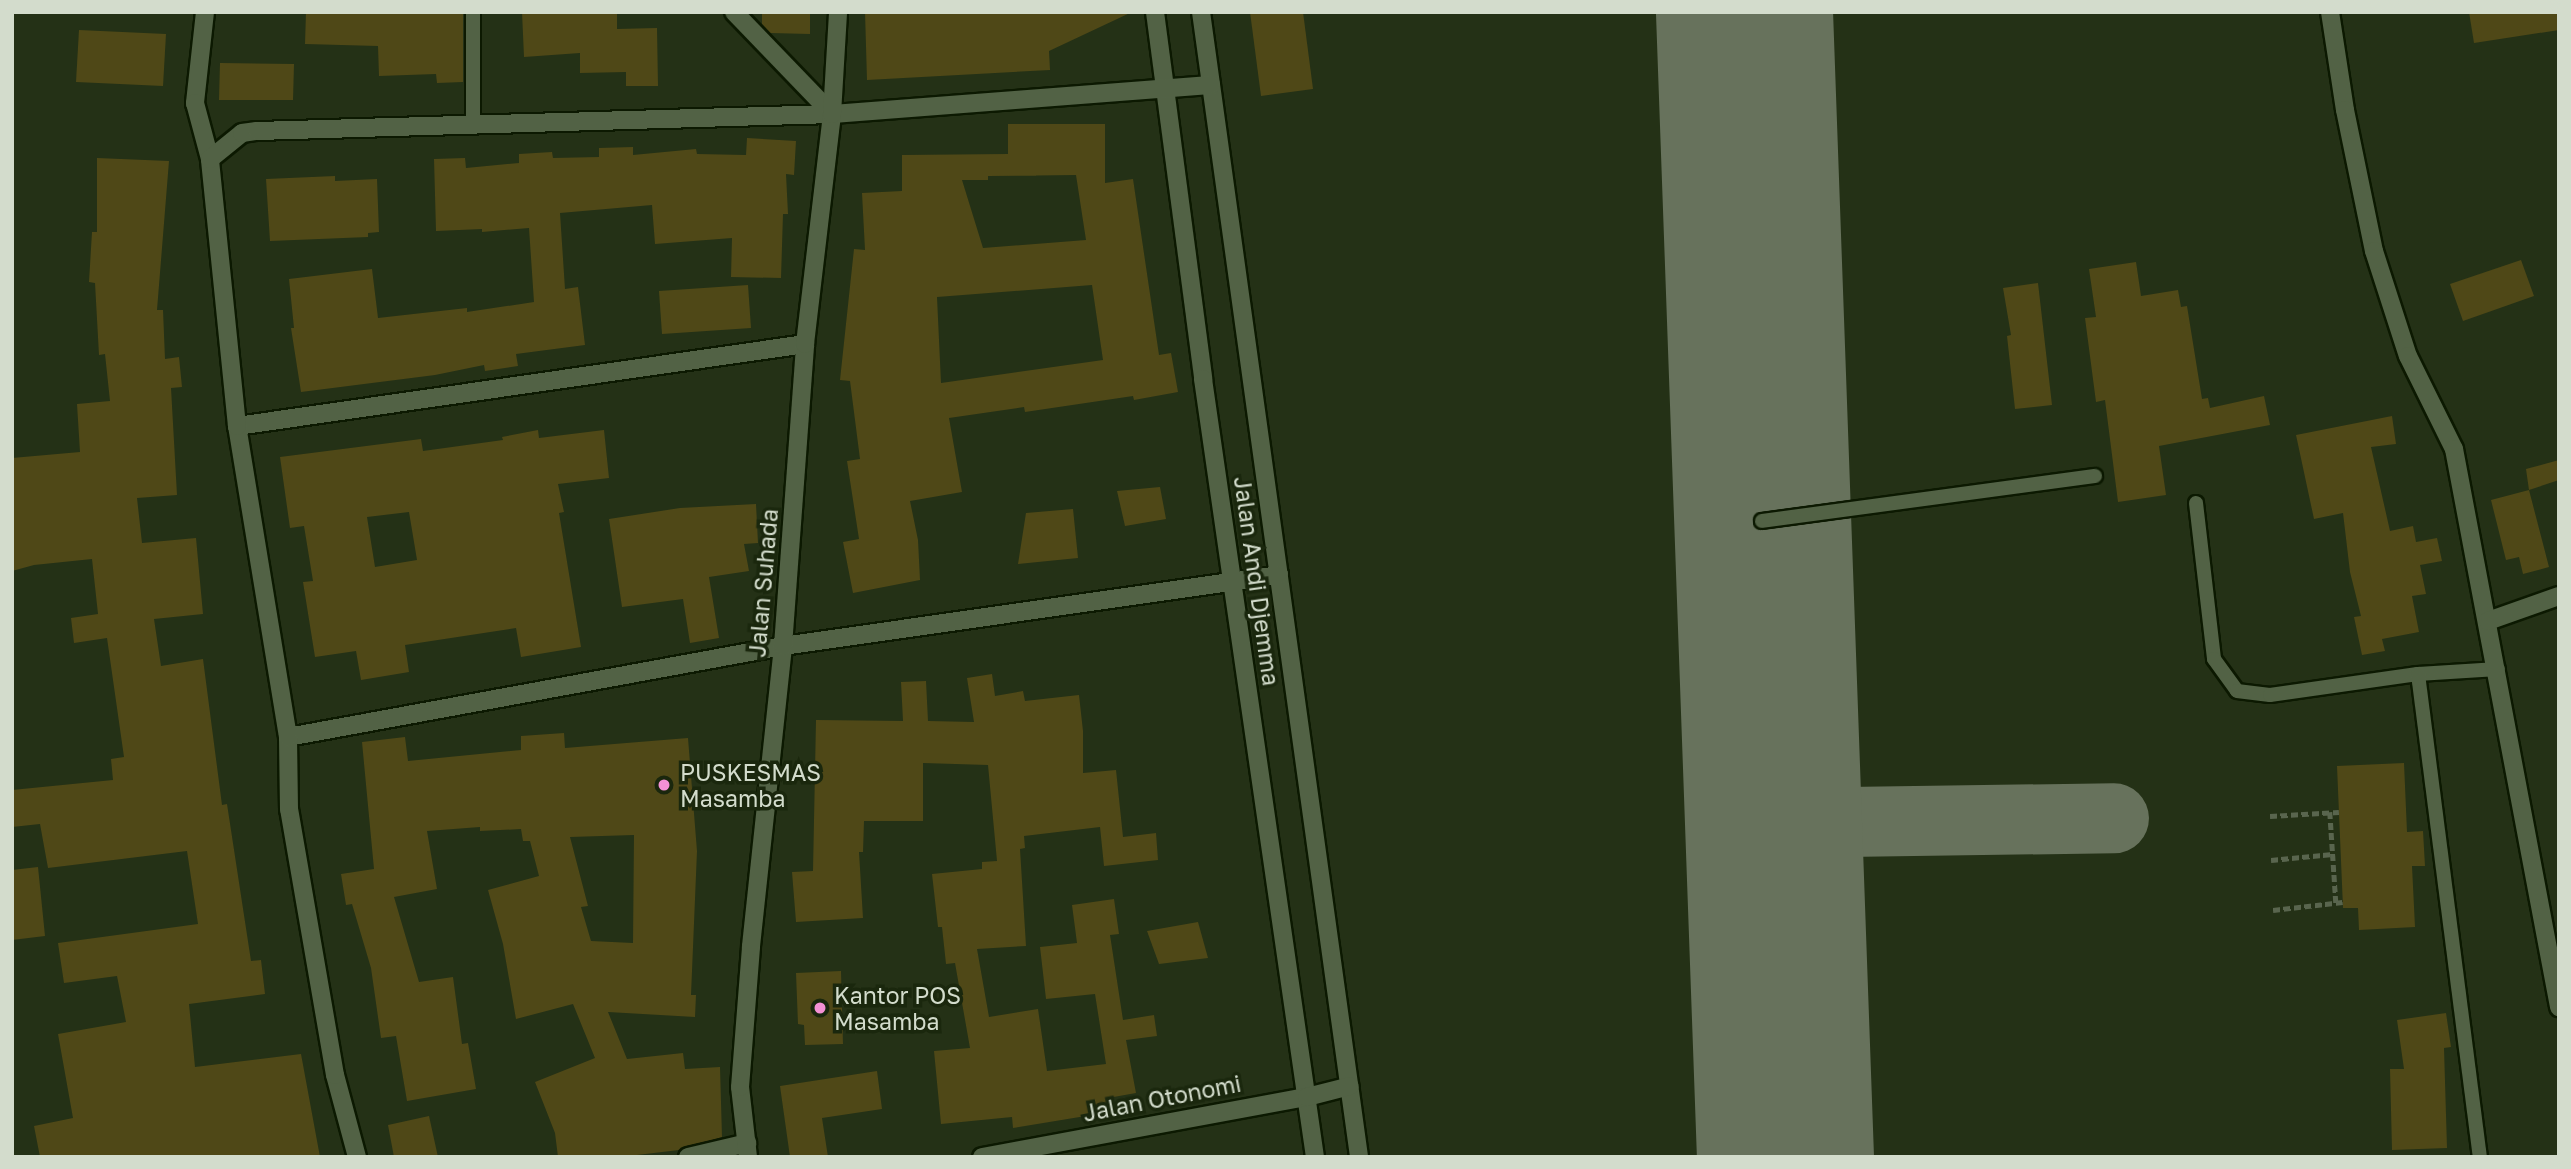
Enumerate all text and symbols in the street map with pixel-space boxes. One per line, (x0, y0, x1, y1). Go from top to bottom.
street label: Jalan Andi Djemma (1229, 475, 1285, 687)
street label: Jalan Suhada (743, 508, 783, 658)
place label: PUSKESMAS Masamba (680, 758, 821, 812)
marker: PUSKESMAS Masamba (654, 775, 674, 795)
place label: Kantor POS Masamba (834, 981, 961, 1035)
marker: Kantor POS Masamba (812, 1000, 828, 1016)
street label: Jalan Otonomi (1081, 1069, 1243, 1127)

